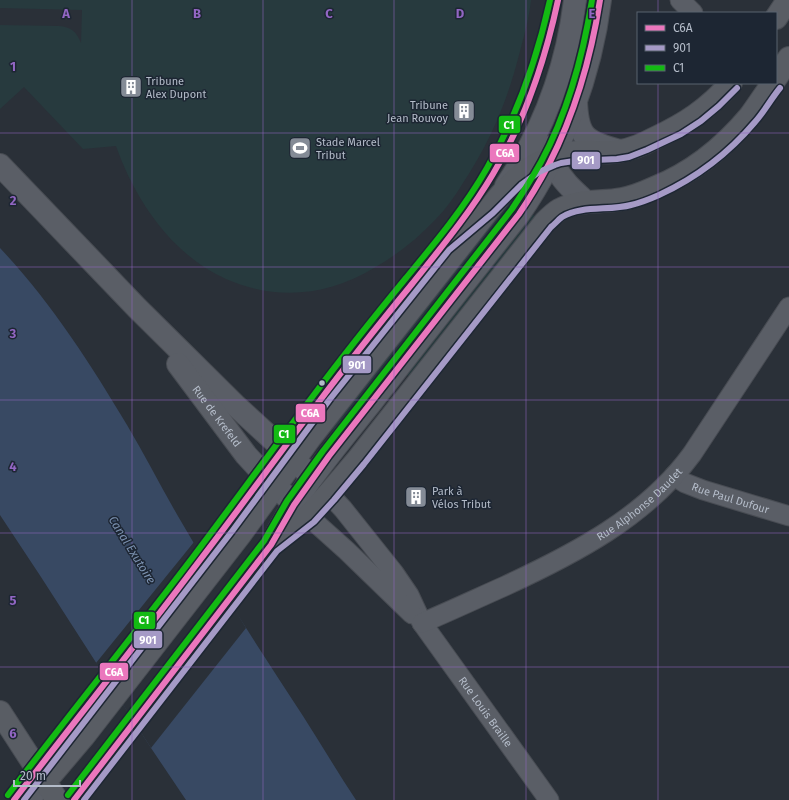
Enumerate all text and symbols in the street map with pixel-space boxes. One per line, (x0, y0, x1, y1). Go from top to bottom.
text: A (61, 6, 70, 21)
text: B (193, 6, 201, 21)
text: C (325, 6, 333, 21)
text: D (456, 6, 465, 21)
text: E (589, 6, 596, 21)
legend (637, 12, 777, 84)
text: C6A (673, 21, 693, 35)
text: 901 (673, 41, 691, 55)
text: 1 (10, 59, 16, 74)
text: C1 (673, 61, 684, 75)
building icon: Tribune Alex Dupont (118, 74, 144, 100)
place label: Tribune Alex Dupont (146, 75, 207, 101)
building icon: Tribune Jean Rouvoy (451, 98, 477, 124)
place label: Tribune Jean Rouvoy (387, 99, 449, 125)
line badge: C1 (498, 115, 521, 134)
text: C1 (504, 119, 514, 132)
sports icon: Stade Marcel Tribut (287, 135, 313, 161)
place label: Stade Marcel Tribut (316, 136, 380, 162)
line badge: C6A (489, 143, 520, 163)
text: C6A (496, 147, 515, 160)
line badge: 901 (571, 151, 601, 170)
text: 901 (577, 154, 595, 167)
text: 2 (10, 193, 17, 208)
text: 3 (9, 326, 17, 341)
line badge: 901 (342, 355, 372, 374)
text: 901 (348, 359, 366, 372)
unlabelled marker (317, 378, 327, 388)
street label: Rue de Krefeld (190, 383, 244, 449)
line badge: C6A (295, 403, 326, 423)
text: C6A (301, 407, 320, 420)
line badge: C1 (273, 424, 296, 444)
text: C1 (279, 428, 289, 441)
text: 4 (9, 459, 17, 474)
street label: Rue Alphonse Daudet (594, 465, 685, 543)
street label: Rue Paul Dufour (690, 480, 772, 516)
building icon: Park à Vélos Tribut (403, 484, 429, 510)
place label: Park à Vélos Tribut (432, 485, 491, 511)
water label: Canal Exutoire (106, 514, 158, 586)
text: 5 (10, 593, 17, 608)
line badge: C1 (133, 611, 156, 630)
text: C1 (139, 614, 149, 627)
line badge: 901 (133, 630, 163, 649)
text: 901 (139, 634, 157, 647)
line badge: C6A (99, 662, 129, 681)
text: C6A (105, 666, 124, 679)
street label: Rue Louis Braille (456, 674, 515, 749)
text: 6 (9, 726, 17, 741)
scale bar (14, 762, 80, 788)
text: 20 m (20, 769, 46, 783)

